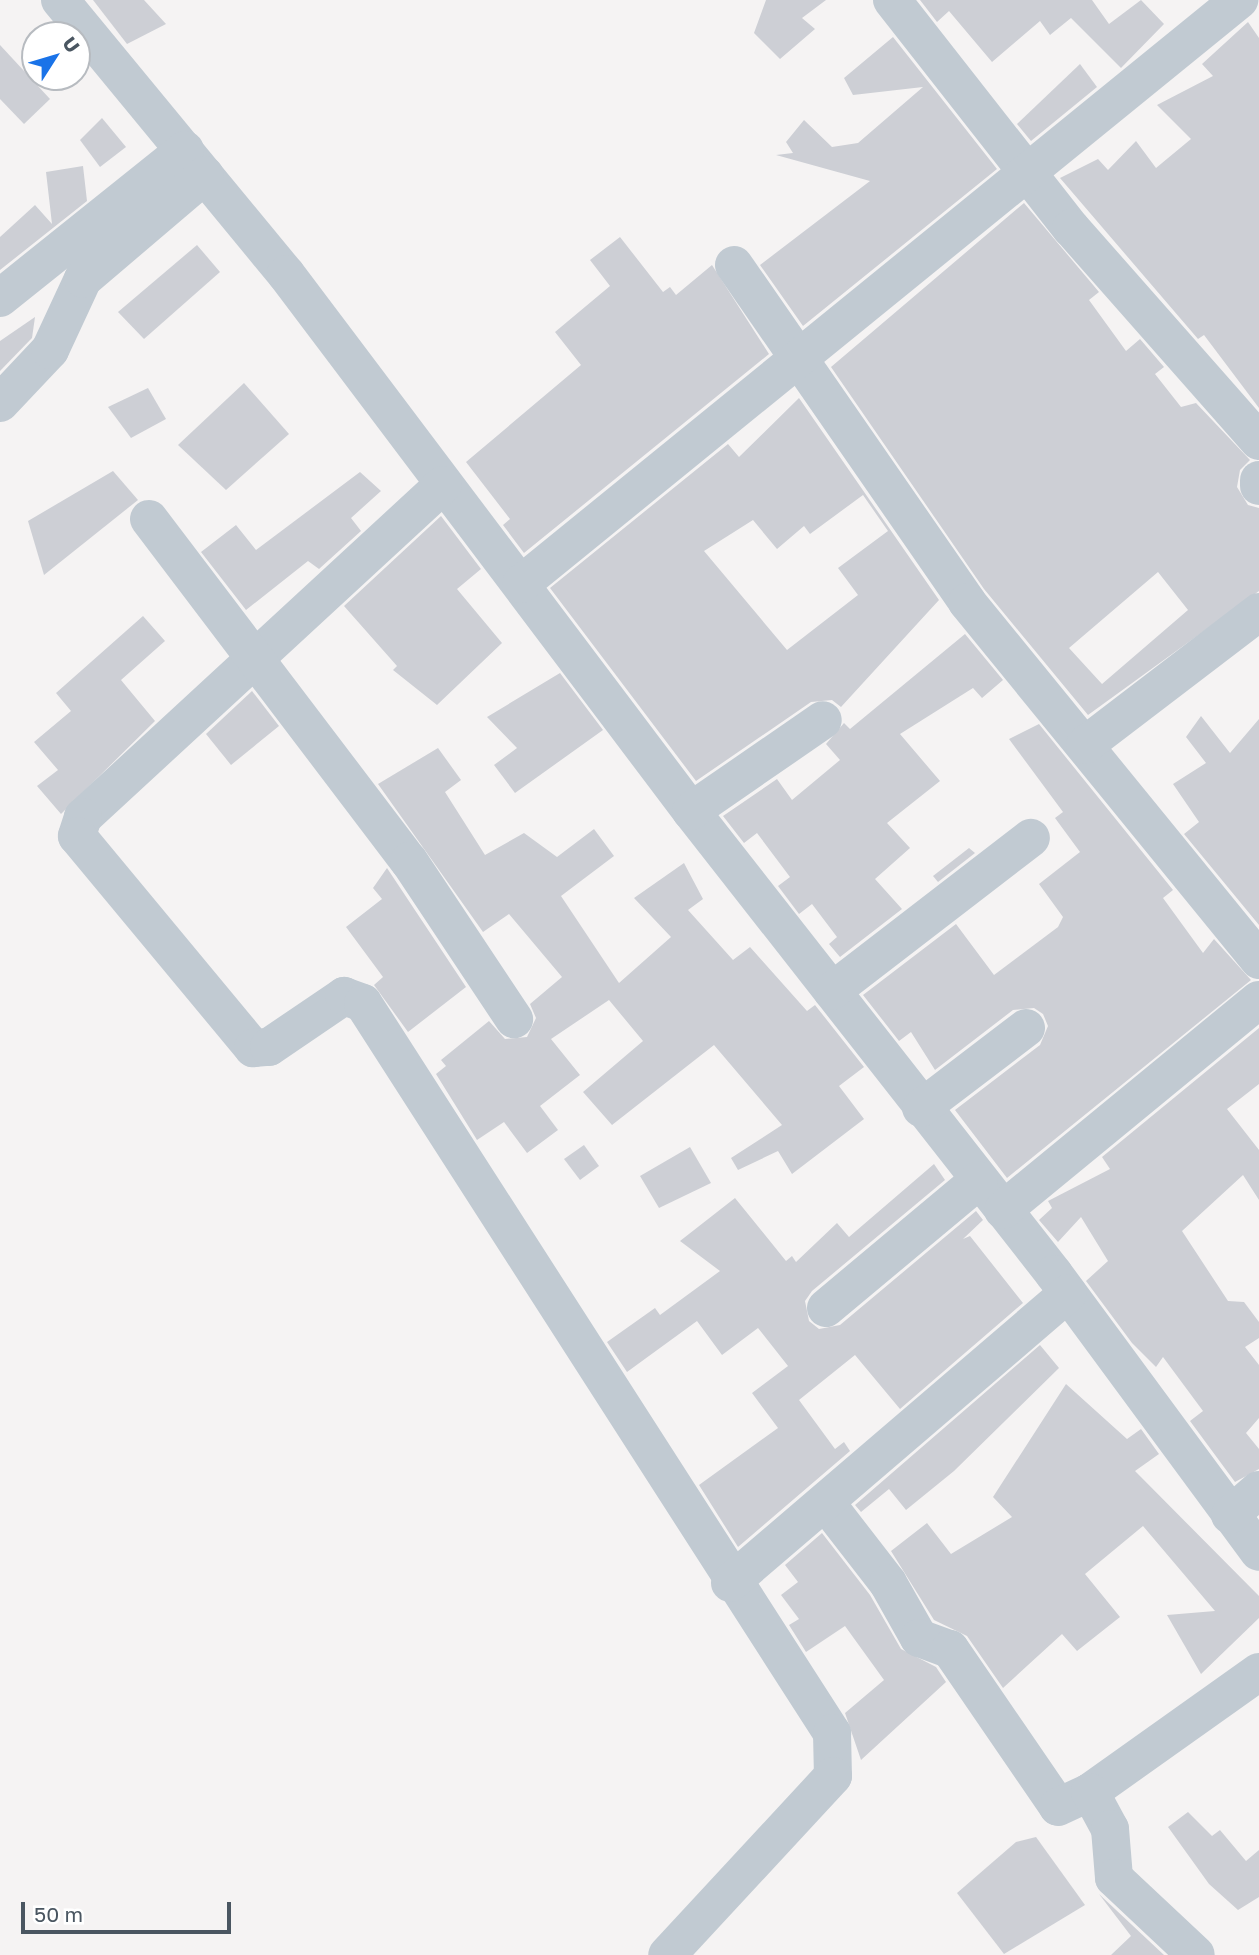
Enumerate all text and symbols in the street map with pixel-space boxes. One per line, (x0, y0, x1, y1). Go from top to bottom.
north arrow (21, 21, 91, 91)
text: U (58, 32, 85, 57)
scale bar (24, 1888, 234, 1932)
text: 50 m (34, 1901, 83, 1927)

